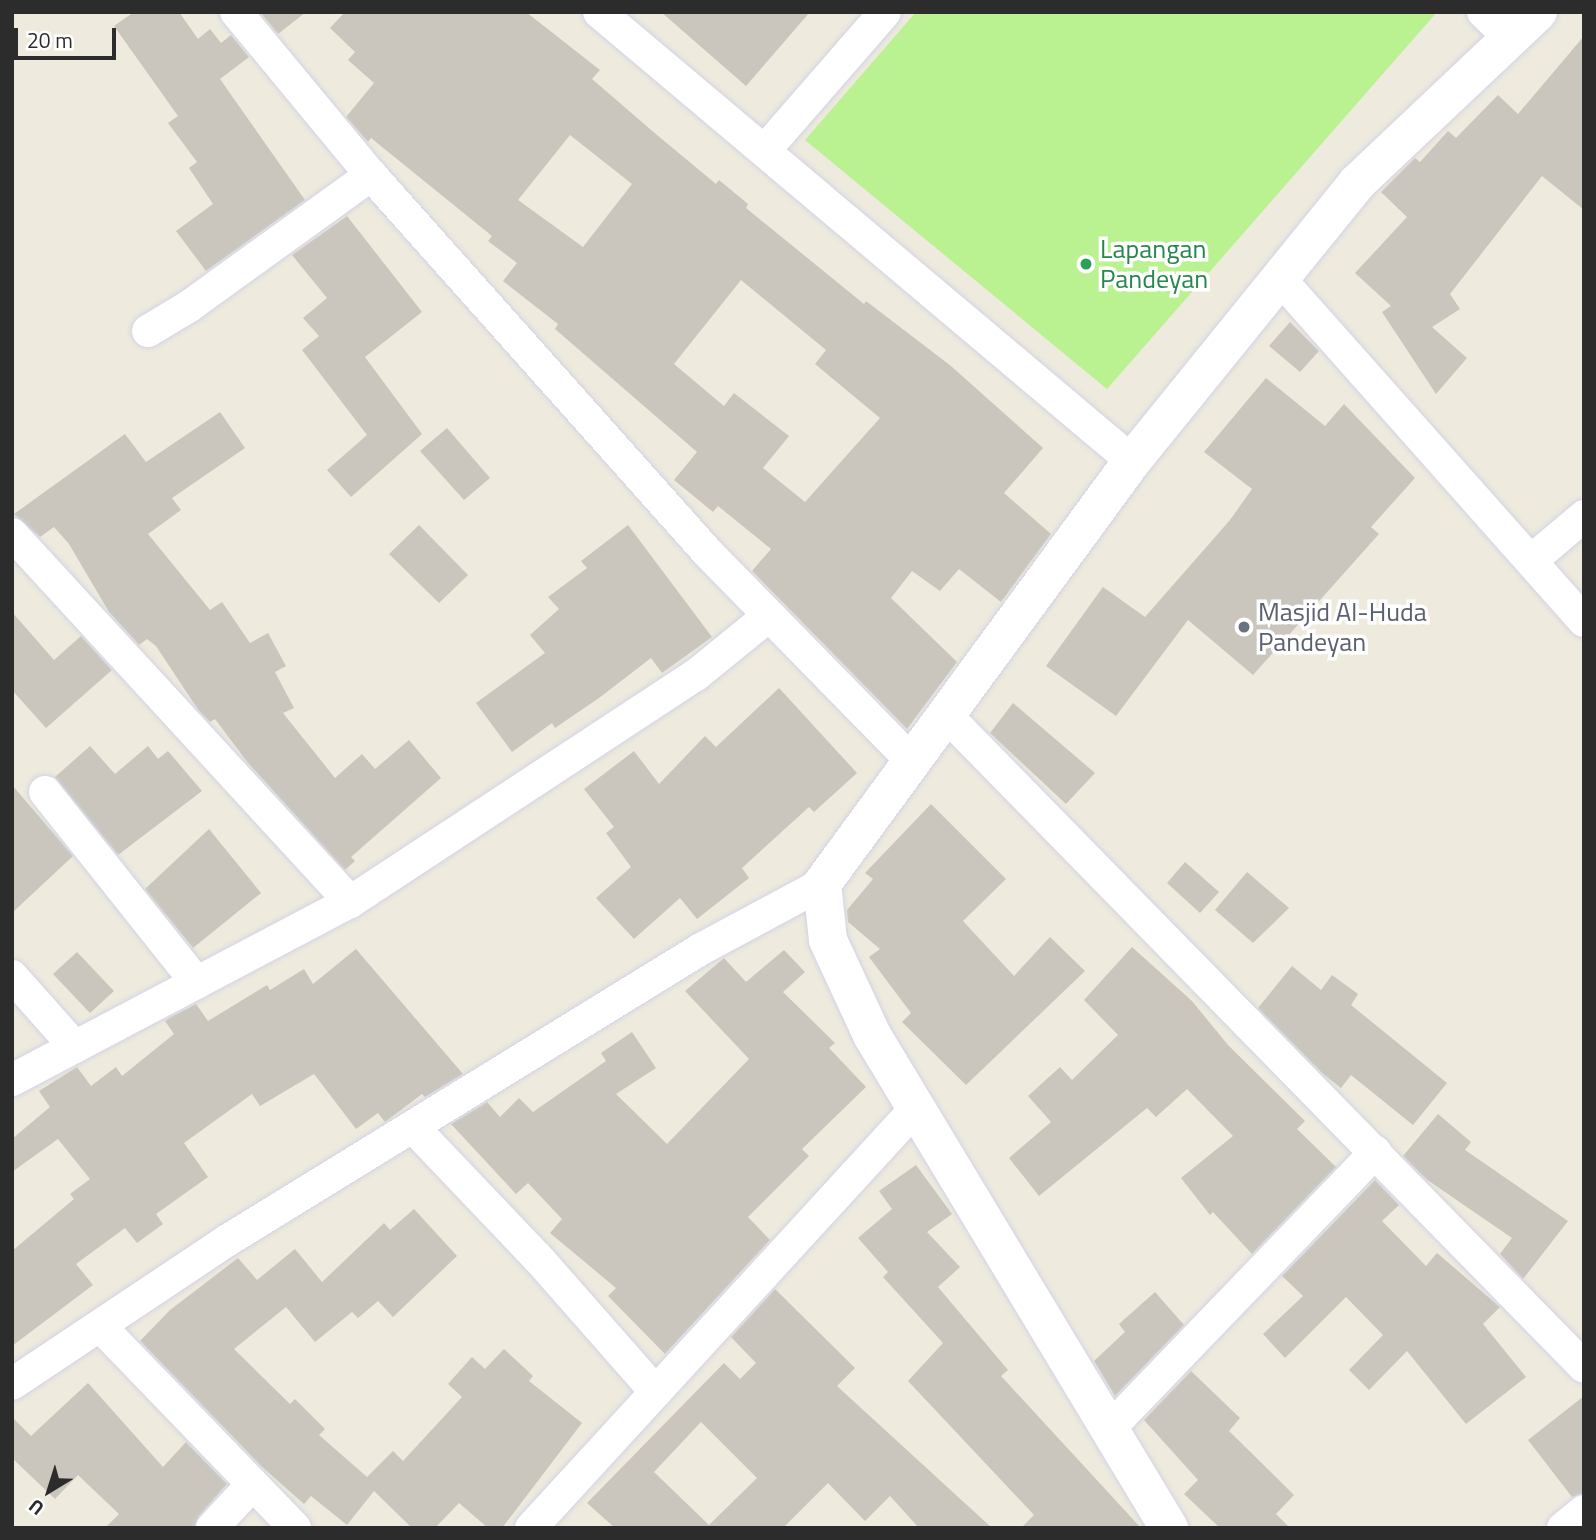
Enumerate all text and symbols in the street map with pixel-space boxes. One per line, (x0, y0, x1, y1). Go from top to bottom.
scale bar (18, 14, 119, 58)
text: 20 m (27, 24, 73, 56)
place label: Lapangan Pandeyan (1100, 233, 1208, 294)
marker: Lapangan Pandeyan (1078, 256, 1094, 272)
place label: Masjid Al-Huda Pandeyan (1258, 596, 1427, 658)
marker: Masjid Al-Huda Pandeyan (1236, 619, 1252, 635)
north arrow (14, 1456, 84, 1526)
text: U (22, 1493, 50, 1523)

